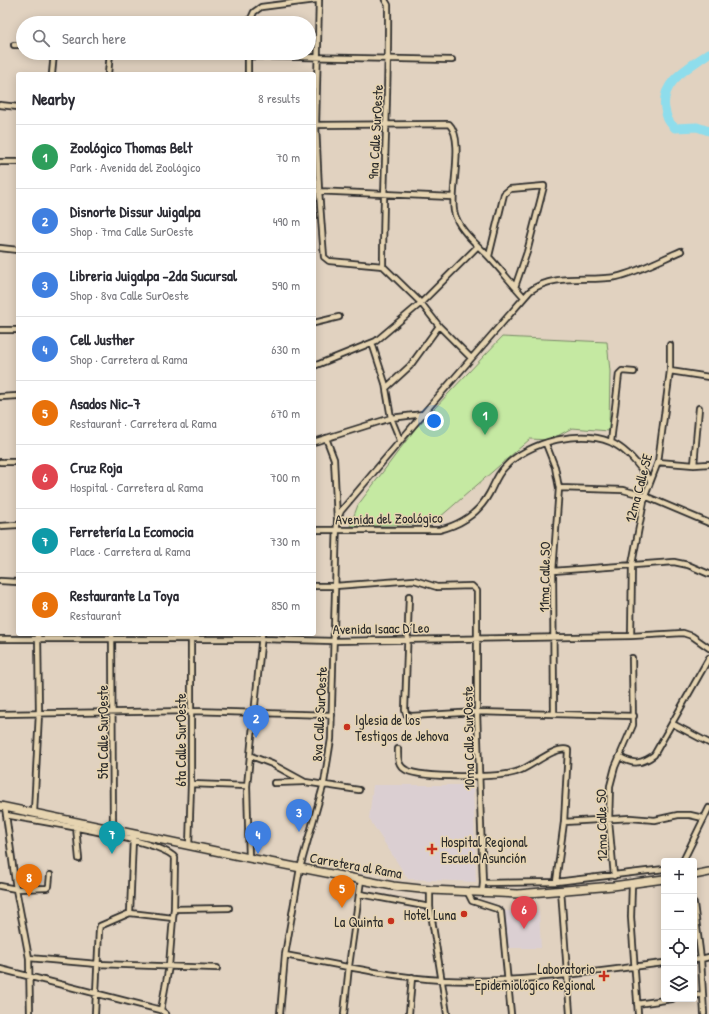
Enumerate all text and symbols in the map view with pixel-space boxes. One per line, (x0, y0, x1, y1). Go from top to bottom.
search box (16, 16, 316, 60)
icon: search (30, 27, 52, 49)
text: Search here (62, 28, 126, 49)
street label: 9na Calle SurOeste (363, 84, 387, 180)
text: Nearby (32, 87, 75, 110)
text: 8 results (258, 89, 300, 107)
text: Zoológico Thomas Belt (70, 137, 192, 158)
text: 1 (43, 148, 47, 166)
text: 70 m (276, 148, 300, 166)
text: Park · Avenida del Zoológico (70, 158, 200, 176)
text: Disnorte Dissur Juigalpa (70, 201, 200, 222)
text: 2 (42, 212, 48, 230)
text: 490 m (273, 212, 300, 230)
text: Shop · 7ma Calle SurOeste (70, 222, 193, 240)
text: Libreria Juigalpa -2da Sucursal (70, 265, 237, 286)
text: 3 (42, 276, 48, 294)
text: 590 m (272, 276, 300, 294)
text: Shop · 8va Calle SurOeste (70, 286, 189, 304)
text: Cell Justher (70, 329, 135, 350)
text: 4 (43, 340, 47, 358)
text: 630 m (271, 340, 300, 358)
text: Shop · Carretera al Rama (70, 350, 187, 368)
text: Asados Nic-7 (70, 393, 141, 414)
pin: 1 (472, 402, 498, 435)
text: 5 (42, 404, 48, 422)
text: 670 m (271, 404, 300, 422)
your location (424, 411, 444, 431)
text: Restaurant · Carretera al Rama (70, 414, 217, 432)
street label: 12ma Calle SE (620, 452, 656, 524)
text: Cruz Roja (70, 457, 122, 478)
text: 6 (42, 468, 48, 486)
text: 700 m (270, 468, 300, 486)
text: Hospital · Carretera al Rama (70, 478, 203, 496)
street label: Avenida del Zoológico (335, 508, 443, 529)
text: Ferretería La Ecomocia (70, 521, 193, 542)
text: 7 (42, 532, 48, 550)
text: 730 m (270, 532, 300, 550)
street label: 11ma Calle SO (534, 541, 554, 612)
text: Place · Carretera al Rama (70, 542, 190, 560)
text: Restaurante La Toya (70, 585, 179, 606)
text: 8 (42, 596, 48, 614)
text: 850 m (271, 596, 300, 614)
text: Restaurant (70, 606, 121, 624)
street label: Avenida Isaac D´Leo (333, 618, 430, 638)
street label: 8va Calle SurOeste (307, 666, 331, 762)
street label: 5ta Calle SurOeste (93, 685, 112, 779)
street label: 10ma Calle SurOeste (458, 685, 478, 790)
street label: 6ta Calle SurOeste (171, 693, 190, 787)
pin: 2 (243, 705, 269, 738)
place label: Iglesia de los Testigos de Jehova (355, 710, 449, 746)
marker: Iglesia de los Testigos de Jehova (342, 722, 352, 732)
street label: 12ma Calle SO (591, 789, 611, 861)
pin: 3 (286, 799, 312, 832)
pin: 7 (99, 821, 125, 854)
pin: 4 (245, 821, 271, 854)
place label: Hospital Regional Escuela Asunción (441, 832, 528, 867)
marker: Hospital Regional Escuela Asunción (426, 843, 438, 855)
street label: Carretera al Rama (308, 848, 404, 883)
map controls (661, 858, 697, 1002)
button: + (661, 858, 697, 894)
pin: 8 (16, 864, 42, 897)
pin: 5 (329, 875, 355, 908)
button: − (661, 894, 697, 930)
pin: 6 (511, 896, 537, 929)
place label: Hotel Luna (404, 905, 457, 924)
marker: Hotel Luna (459, 909, 469, 919)
place label: La Quinta (335, 912, 383, 931)
marker: La Quinta (386, 916, 396, 926)
button: locate (661, 930, 697, 966)
place label: Laboratorio Epidemiológico Regional (475, 959, 595, 995)
button: layers (661, 966, 697, 1002)
marker: Laboratorio Epidemiológico Regional (598, 970, 610, 982)

